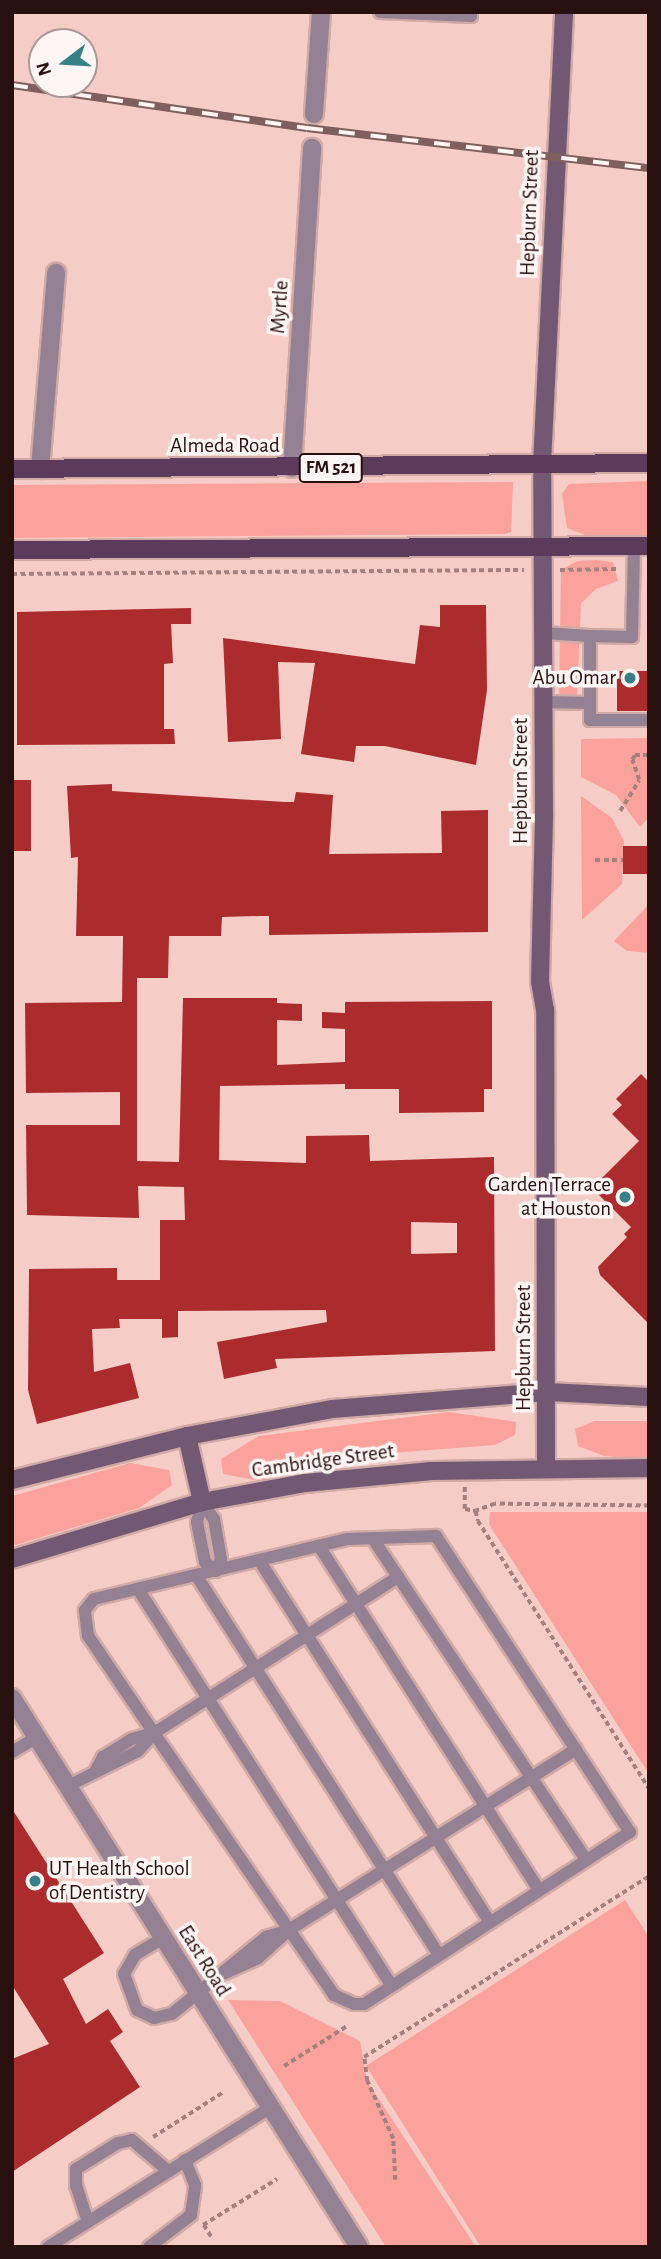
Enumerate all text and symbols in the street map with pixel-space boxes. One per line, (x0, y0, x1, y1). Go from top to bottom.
north arrow (28, 28, 98, 98)
text: N (33, 60, 55, 78)
street label: Hepburn Street (515, 150, 545, 276)
street label: Myrtle (266, 279, 294, 335)
street label: Almeda Road (170, 433, 280, 459)
road number: FM 521 (298, 453, 364, 484)
place label: Abu Omar (532, 665, 616, 691)
marker: Abu Omar (622, 670, 638, 686)
street label: Hepburn Street (508, 718, 534, 844)
place label: Garden Terrace at Houston (488, 1172, 611, 1222)
marker: Garden Terrace at Houston (617, 1189, 633, 1205)
street label: Hepburn Street (511, 1285, 537, 1411)
street label: Cambridge Street (250, 1439, 396, 1483)
place label: UT Health School of Dentistry (49, 1856, 190, 1906)
marker: UT Health School of Dentistry (27, 1873, 43, 1889)
street label: East Road (172, 1921, 236, 2001)

